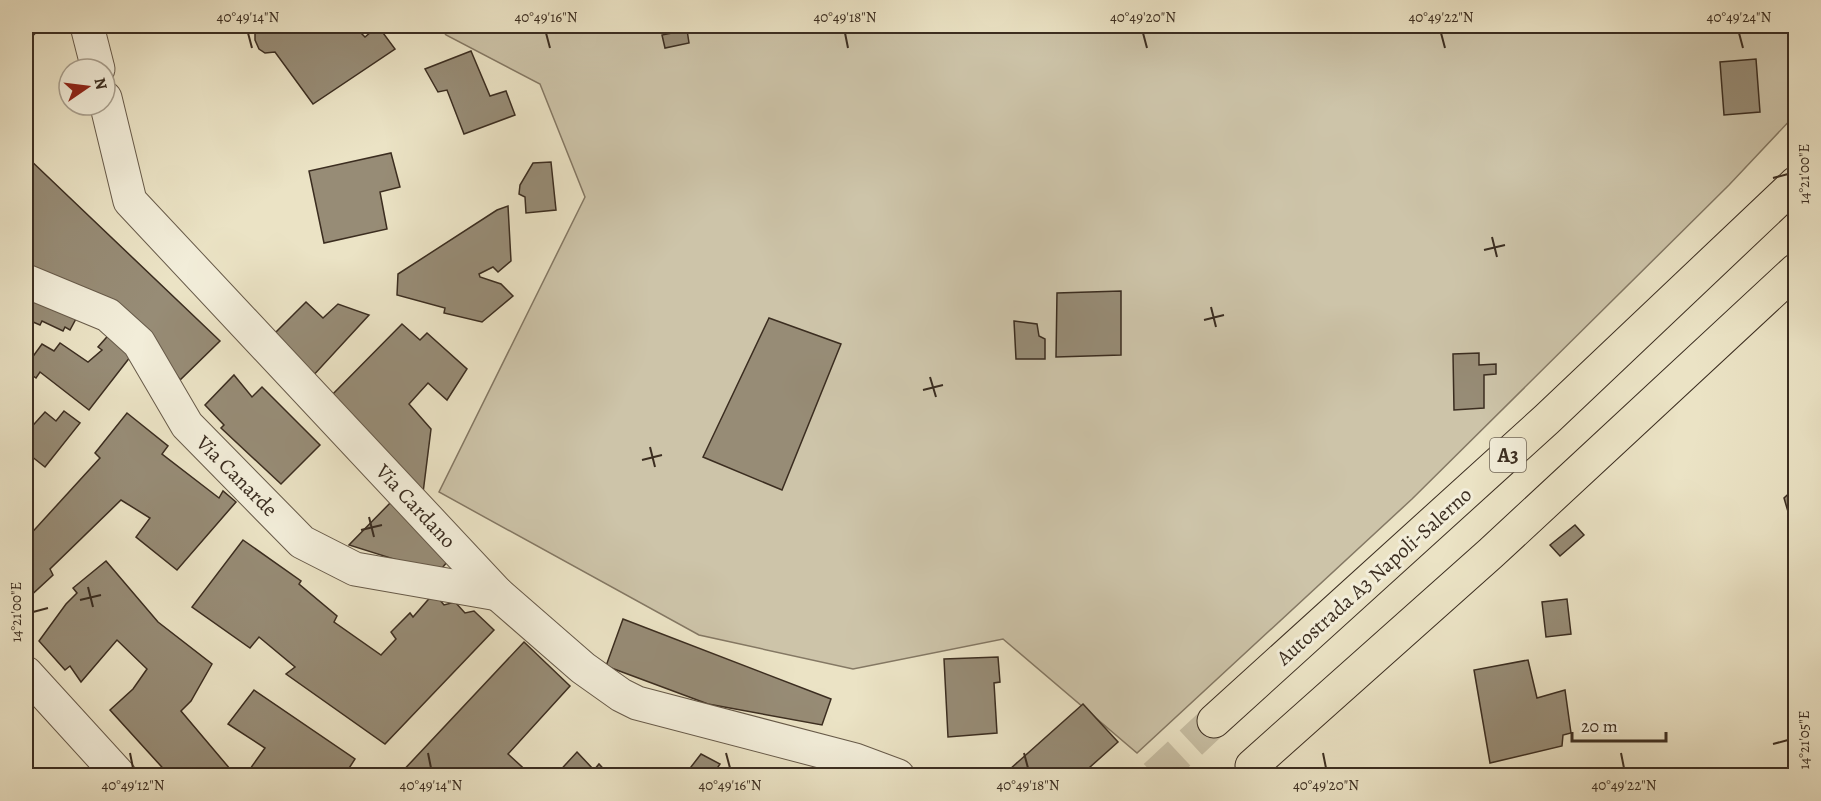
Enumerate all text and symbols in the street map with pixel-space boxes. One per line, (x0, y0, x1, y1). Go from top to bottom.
text: 40°49'14"N (217, 7, 280, 27)
text: 40°49'16"N (515, 7, 578, 27)
text: 40°49'18"N (813, 7, 877, 27)
text: 40°49'20"N (1110, 7, 1176, 27)
text: 40°49'22"N (1408, 7, 1474, 27)
text: 40°49'24"N (1707, 7, 1772, 27)
north arrow (57, 57, 117, 117)
text: N (89, 75, 113, 92)
text: 14°21'00"E (1794, 144, 1814, 204)
street label: Via Canarde (189, 428, 284, 523)
road number: A3 (1490, 438, 1526, 472)
street label: Via Cardano (369, 457, 462, 554)
street label: Autostrada A3 Napoli-Salerno (1269, 481, 1478, 672)
text: 14°21'00"E (6, 582, 26, 642)
scale bar (1572, 705, 1666, 743)
text: 14°21'05"E (1794, 710, 1814, 770)
text: 20 m (1581, 714, 1618, 738)
text: 40°49'12"N (101, 775, 165, 795)
text: 40°49'14"N (400, 775, 463, 795)
text: 40°49'16"N (699, 775, 762, 795)
text: 40°49'18"N (996, 775, 1060, 795)
text: 40°49'20"N (1293, 775, 1359, 795)
text: 40°49'22"N (1591, 775, 1657, 795)

